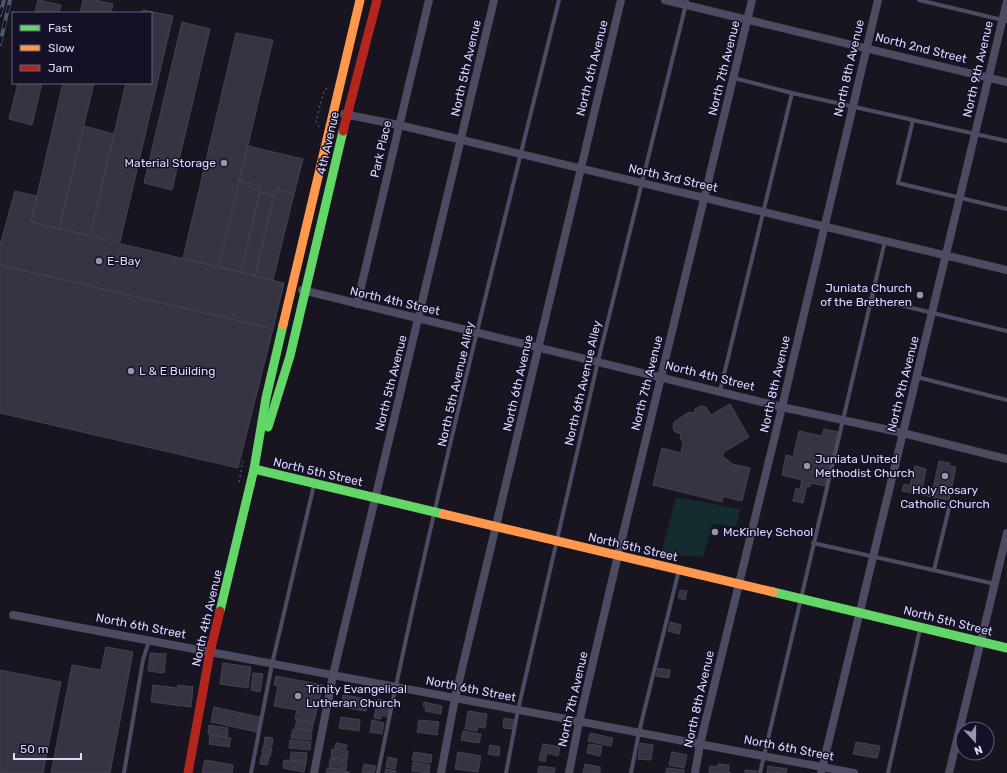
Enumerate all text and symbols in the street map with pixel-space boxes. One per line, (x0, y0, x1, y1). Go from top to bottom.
legend (12, 12, 152, 84)
street label: North 5th Avenue (448, 18, 484, 118)
street label: North 6th Avenue (573, 18, 611, 118)
street label: North 8th Avenue (831, 18, 867, 118)
street label: North 7th Avenue (705, 19, 743, 117)
street label: North 9th Avenue (960, 19, 996, 119)
text: Fast (48, 21, 72, 35)
street label: North 2nd Street (874, 30, 969, 66)
text: Slow (48, 41, 75, 55)
text: Jam (48, 61, 73, 75)
street label: 4th Avenue (314, 110, 342, 176)
street label: Park Place (368, 119, 394, 179)
place label: Material Storage (125, 156, 216, 170)
marker: Material Storage (219, 158, 229, 168)
street label: North 3rd Street (627, 161, 719, 195)
place label: E-Bay (107, 254, 141, 268)
marker: E-Bay (94, 256, 104, 266)
place label: Juniata Church of the Bretheren (820, 281, 912, 309)
street label: North 4th Street (349, 284, 442, 318)
marker: Juniata Church of the Bretheren (915, 290, 925, 300)
street label: North 6th Avenue Alley (562, 319, 604, 447)
street label: North 5th Avenue Alley (435, 320, 477, 448)
street label: North 5th Avenue (372, 333, 410, 432)
street label: North 6th Avenue (500, 333, 536, 433)
street label: North 7th Avenue (628, 334, 666, 432)
street label: North 8th Avenue (757, 334, 793, 434)
street label: North 9th Avenue (884, 334, 922, 433)
street label: North 4th Street (664, 358, 757, 394)
place label: L & E Building (139, 364, 215, 378)
marker: L & E Building (126, 366, 136, 376)
place label: Juniata United Methodist Church (815, 452, 915, 480)
street label: North 5th Street (272, 455, 364, 489)
marker: Juniata United Methodist Church (802, 461, 812, 471)
marker: Holy Rosary Catholic Church (940, 471, 950, 481)
place label: Holy Rosary Catholic Church (900, 483, 990, 511)
place label: McKinley School (723, 525, 813, 539)
marker: McKinley School (710, 527, 720, 537)
street label: North 5th Street (587, 530, 679, 564)
street label: North 4th Avenue (189, 568, 225, 668)
street label: North 5th Street (902, 603, 994, 639)
street label: North 6th Street (95, 610, 188, 642)
street label: North 8th Avenue (681, 649, 717, 749)
street label: North 7th Avenue (555, 650, 591, 748)
street label: North 6th Street (425, 673, 518, 705)
place label: Trinity Evangelical Lutheran Church (306, 682, 407, 710)
marker: Trinity Evangelical Lutheran Church (293, 691, 303, 701)
north arrow (955, 721, 995, 761)
street label: North 6th Street (743, 732, 836, 764)
scale bar (14, 735, 81, 761)
text: 50 m (20, 742, 48, 756)
text: N (972, 742, 984, 757)

